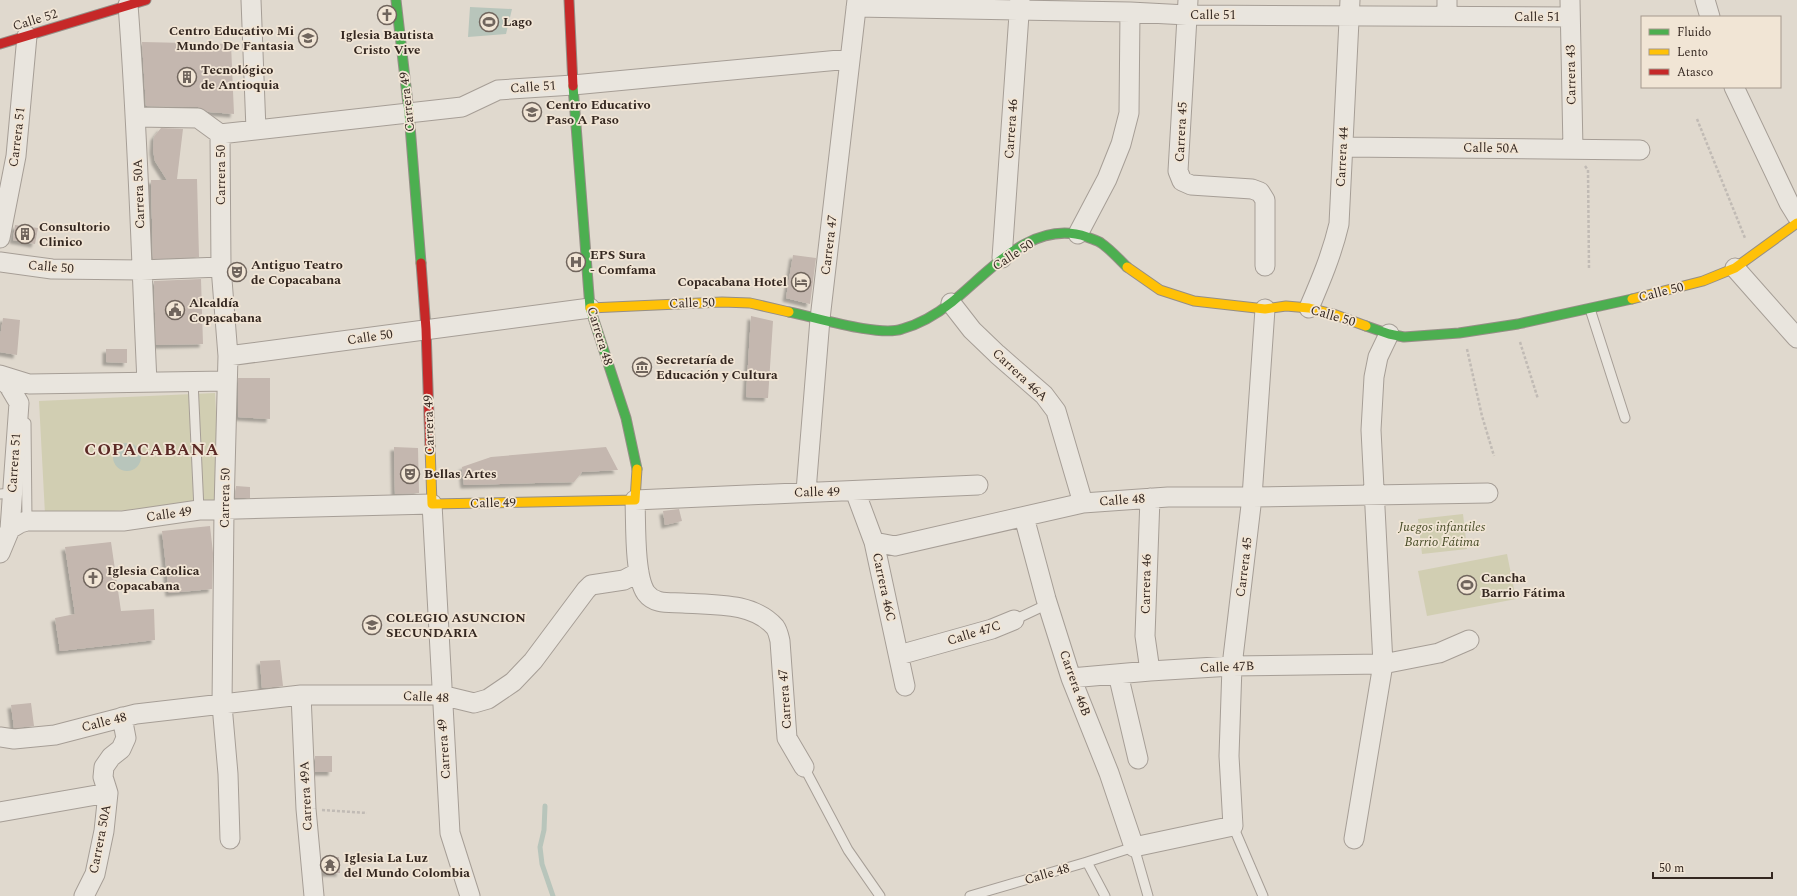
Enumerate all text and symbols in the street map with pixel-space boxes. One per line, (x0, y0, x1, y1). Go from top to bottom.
street label: Calle 52 (10, 4, 60, 36)
church icon: Iglesia Bautista Cristo Vive (376, 4, 398, 26)
street label: Calle 51 (1190, 5, 1236, 25)
street label: Calle 51 (1514, 7, 1560, 27)
sports icon: Lago (478, 11, 500, 33)
place label: Lago (503, 12, 532, 32)
legend (1641, 16, 1781, 88)
place label: Centro Educativo Mi Mundo De Fantasia (169, 21, 294, 56)
text: Fluido (1677, 23, 1711, 42)
place label: Iglesia Bautista Cristo Vive (340, 25, 434, 60)
school or university icon: Centro Educativo Mi Mundo De Fantasia (297, 27, 319, 49)
text: Lento (1677, 43, 1708, 62)
street label: Carrera 43 (1560, 44, 1582, 105)
place label: Tecnológico de Antioquia (201, 60, 280, 95)
text: Atasco (1677, 63, 1713, 82)
building icon: Tecnológico de Antioquia (176, 66, 198, 88)
street label: Carrera 49 (394, 70, 420, 133)
street label: Calle 51 (509, 75, 557, 99)
place label: Centro Educativo Paso A Paso (546, 95, 651, 130)
street label: Carrera 46 (999, 98, 1023, 160)
school or university icon: Centro Educativo Paso A Paso (521, 101, 543, 123)
street label: Carrera 45 (1169, 101, 1193, 163)
street label: Carrera 51 (3, 106, 31, 168)
street label: Carrera 44 (1330, 126, 1354, 188)
street label: Calle 50A (1463, 138, 1519, 158)
street label: Carrera 50 (211, 144, 231, 205)
street label: Carrera 50A (128, 158, 150, 229)
street label: Carrera 47 (815, 214, 843, 276)
place label: Consultorio Clinico (39, 217, 110, 252)
building icon: Consultorio Clinico (14, 223, 36, 245)
street label: Calle 50 (988, 234, 1038, 276)
place label: EPS Sura - Comfama (590, 245, 656, 280)
hospital icon: EPS Sura - Comfama (565, 251, 587, 273)
street label: Calle 50 (27, 255, 75, 279)
place label: Antiguo Teatro de Copacabana (251, 255, 343, 290)
theatre icon: Antiguo Teatro de Copacabana (226, 261, 248, 283)
hotel icon: Copacabana Hotel (790, 271, 812, 293)
place label: Copacabana Hotel (677, 272, 787, 292)
street label: Calle 50 (1636, 277, 1686, 307)
street label: Calle 50 (669, 292, 716, 314)
place label: Alcaldía Copacabana (189, 293, 262, 328)
public building icon: Alcaldía Copacabana (164, 299, 186, 321)
street label: Calle 50 (1308, 300, 1358, 332)
street label: Carrera 48 (582, 304, 618, 368)
street label: Calle 50 (346, 324, 395, 350)
street label: Carrera 46A (988, 344, 1053, 406)
place label: Secretaría de Educación y Cultura (656, 350, 778, 385)
museum icon: Secretaría de Educación y Cultura (631, 356, 653, 378)
street label: Carrera 49 (418, 394, 440, 455)
street label: Carrera 51 (2, 432, 26, 494)
district label: COPACABANA (84, 437, 220, 463)
theatre icon: Bellas Artes (399, 463, 421, 485)
place label: Bellas Artes (424, 464, 497, 484)
street label: Carrera 50 (214, 467, 236, 528)
street label: Calle 49 (794, 482, 841, 502)
street label: Calle 48 (1098, 488, 1146, 512)
street label: Calle 49 (470, 493, 517, 513)
street label: Calle 49 (145, 501, 194, 527)
park label: Juegos infantiles Barrio Fátima (1398, 517, 1486, 552)
street label: Carrera 45 (1230, 536, 1258, 598)
street label: Carrera 46C (867, 551, 901, 623)
street label: Carrera 46 (1135, 553, 1157, 614)
place label: Iglesia Catolica Copacabana (107, 561, 200, 596)
church icon: Iglesia Catolica Copacabana (82, 567, 104, 589)
place label: Cancha Barrio Fátima (1481, 568, 1566, 603)
sports icon: Cancha Barrio Fátima (1456, 574, 1478, 596)
place label: COLEGIO ASUNCION SECUNDARIA (386, 608, 526, 643)
school or university icon: COLEGIO ASUNCION SECUNDARIA (361, 614, 383, 636)
street label: Calle 47C (945, 615, 1003, 651)
street label: Carrera 46B (1054, 647, 1096, 719)
street label: Calle 47B (1199, 656, 1255, 678)
street label: Carrera 47 (773, 668, 797, 730)
street label: Calle 48 (403, 686, 449, 708)
street label: Calle 48 (79, 707, 129, 737)
street label: Carrera 49 (432, 718, 456, 780)
street label: Carrera 49A (294, 760, 318, 832)
street label: Carrera 50A (83, 802, 117, 875)
place label: Iglesia La Luz del Mundo Colombia (344, 848, 470, 883)
temple icon: Iglesia La Luz del Mundo Colombia (319, 854, 341, 876)
scale bar (1653, 854, 1772, 880)
street label: Calle 48 (1022, 858, 1072, 890)
text: 50 m (1659, 859, 1684, 878)

